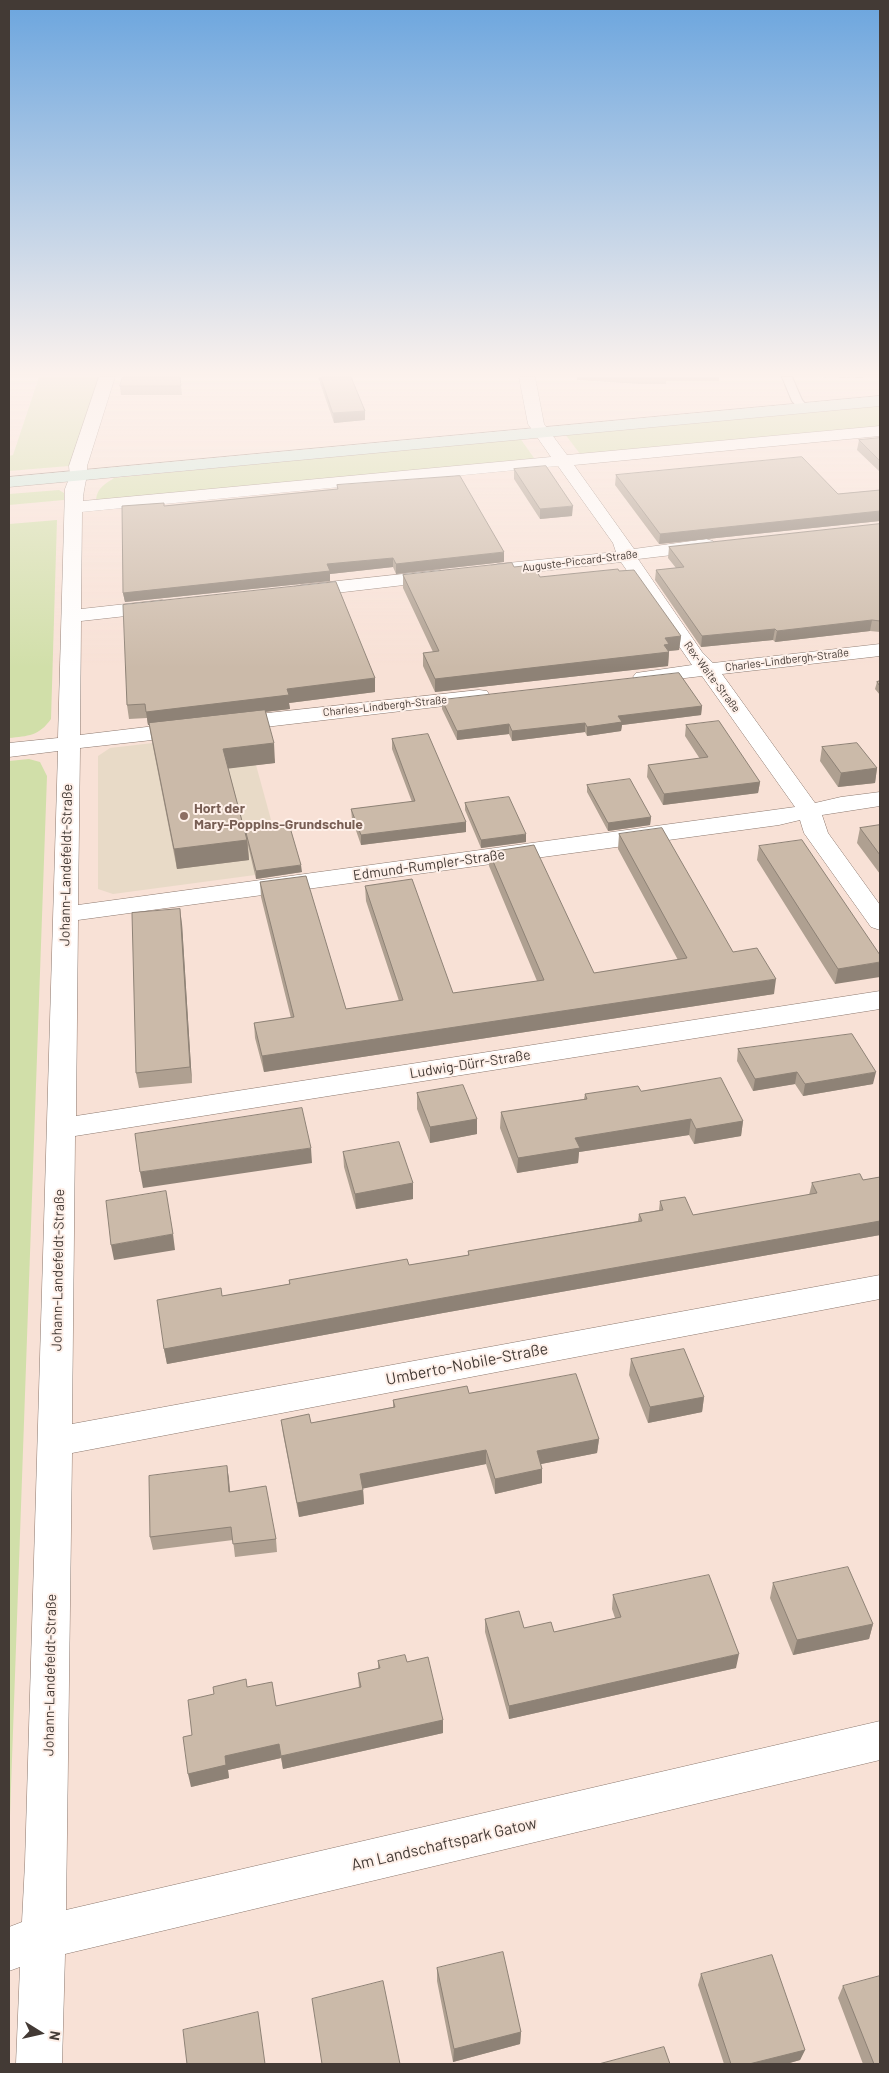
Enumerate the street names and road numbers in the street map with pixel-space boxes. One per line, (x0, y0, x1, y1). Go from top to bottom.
street label: Auguste-Piccard-Straße (521, 547, 639, 575)
street label: Rex-Waite-Straße (681, 639, 743, 715)
street label: Charles-Lindbergh-Straße (724, 646, 850, 674)
street label: Charles-Lindbergh-Straße (322, 693, 448, 719)
street label: Johann-Landefeldt-Straße (56, 784, 76, 946)
street label: Edmund-Rumpler-Straße (352, 846, 506, 884)
street label: Ludwig-Dürr-Straße (408, 1046, 532, 1082)
street label: Johann-Landefeldt-Straße (48, 1189, 68, 1351)
street label: Umberto-Nobile-Straße (384, 1339, 550, 1389)
street label: Johann-Landefeldt-Straße (40, 1594, 60, 1756)
street label: Am Landschaftspark Gatow (349, 1813, 539, 1875)

